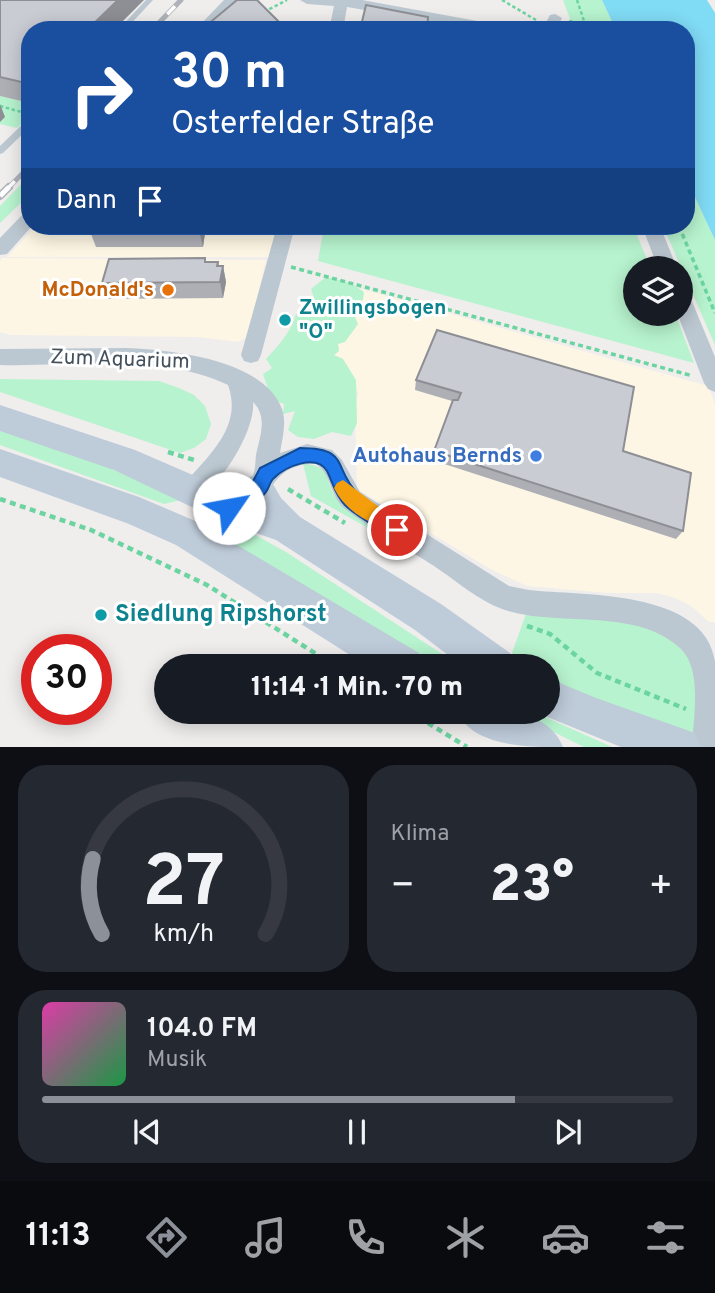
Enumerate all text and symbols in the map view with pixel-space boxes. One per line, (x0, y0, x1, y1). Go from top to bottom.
text: 30 m (171, 44, 287, 106)
icon: right (56, 49, 147, 140)
text: Osterfelder Straße (171, 105, 434, 145)
icon: arrive (131, 182, 169, 220)
text: Dann (56, 185, 117, 218)
map controls (623, 256, 693, 326)
button: layers (623, 256, 693, 326)
place label: McDonald's (41, 277, 154, 304)
marker: McDonald's (160, 282, 176, 298)
place label: Zwillingsbogen "O" (299, 295, 447, 346)
marker: Zwillingsbogen "O" (277, 312, 293, 328)
street label: Zum Aquarium (50, 344, 190, 376)
place label: Autohaus Bernds (352, 443, 522, 470)
marker: Autohaus Bernds (528, 448, 544, 464)
position arrow (192, 471, 266, 545)
pin (367, 500, 427, 560)
icon: arrive (378, 511, 416, 549)
place label: Siedlung Ripshorst (115, 600, 327, 630)
marker: Siedlung Ripshorst (93, 607, 109, 623)
speed limit sign: 30 (21, 634, 112, 725)
text: 11:14 · 1 Min. · 70 m (251, 672, 463, 705)
text: Klima (391, 820, 449, 849)
text: 27 (142, 841, 225, 933)
text: 23° (489, 854, 574, 920)
text: − (391, 863, 415, 912)
text: + (648, 863, 673, 912)
text: km/h (153, 919, 214, 951)
text: 104.0 FM (147, 1013, 257, 1046)
text: Musik (147, 1046, 207, 1075)
icon: previous (128, 1113, 166, 1151)
icon: pause (338, 1113, 376, 1151)
icon: next (549, 1113, 587, 1151)
icon: directions (142, 1213, 191, 1262)
icon: music (241, 1213, 290, 1262)
icon: phone (341, 1213, 390, 1262)
icon: climate (441, 1213, 490, 1262)
icon: car (541, 1213, 590, 1262)
icon: filters (641, 1213, 690, 1262)
text: 11:13 (25, 1217, 91, 1257)

